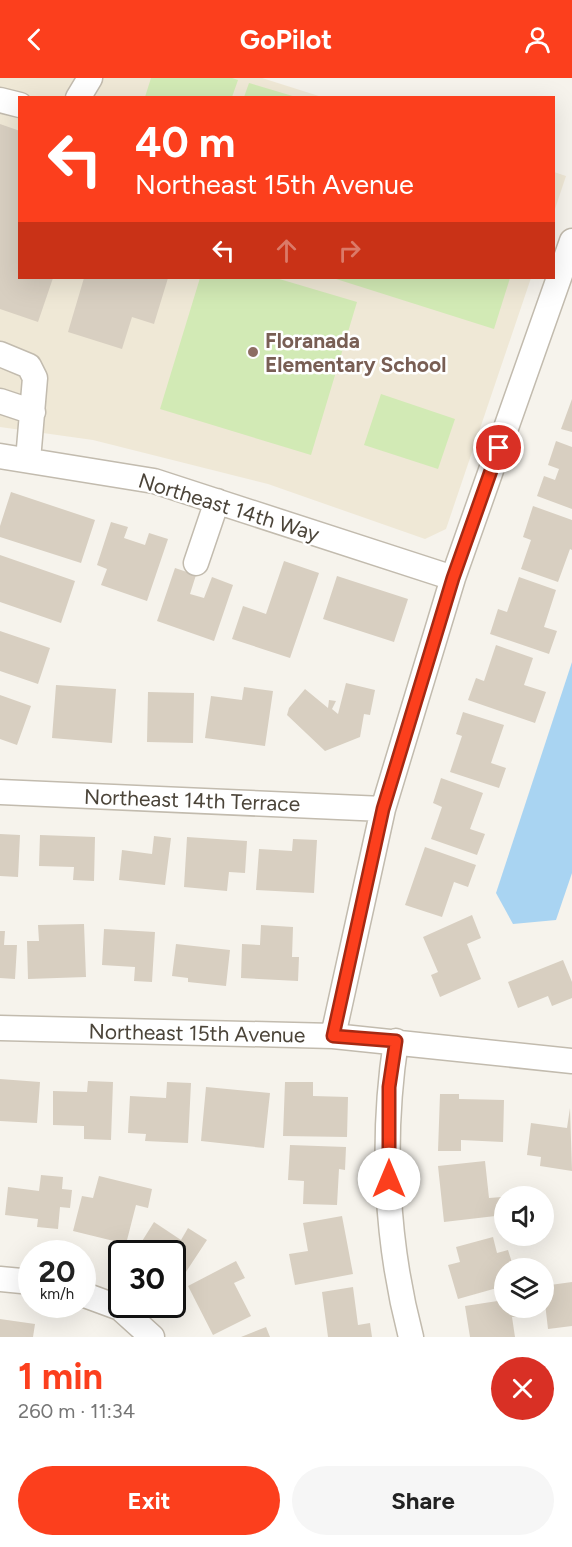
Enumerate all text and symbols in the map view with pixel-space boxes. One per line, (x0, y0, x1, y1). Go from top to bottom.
icon: back (18, 23, 51, 56)
text: GoPilot (240, 23, 332, 56)
icon: person (521, 23, 554, 56)
text: 40 m (135, 117, 235, 168)
icon: left (36, 120, 114, 198)
text: Northeast 15th Avenue (135, 168, 414, 201)
icon: left (207, 234, 240, 267)
icon: ahead (270, 234, 303, 267)
icon: right (333, 234, 366, 267)
place label: Floranada Elementary School (265, 328, 446, 377)
marker: Floranada Elementary School (246, 345, 260, 359)
pin (473, 422, 524, 473)
icon: arrive (482, 431, 515, 464)
street label: Northeast 14th Way (136, 468, 322, 546)
street label: Northeast 14th Terrace (83, 784, 301, 816)
street label: Northeast 15th Avenue (88, 1019, 306, 1047)
position arrow (357, 1147, 421, 1211)
map controls (494, 1186, 554, 1318)
button: sound (494, 1186, 554, 1246)
speed limit sign: 30 (108, 1240, 186, 1318)
text: 20 (39, 1253, 75, 1290)
button: layers (494, 1258, 554, 1318)
text: km/h (40, 1285, 74, 1303)
text: 1 min (18, 1355, 103, 1398)
button: close (491, 1357, 554, 1420)
text: 260 m · 11:34 (18, 1399, 135, 1423)
button: Exit (18, 1466, 280, 1535)
button: Share (292, 1466, 554, 1535)

